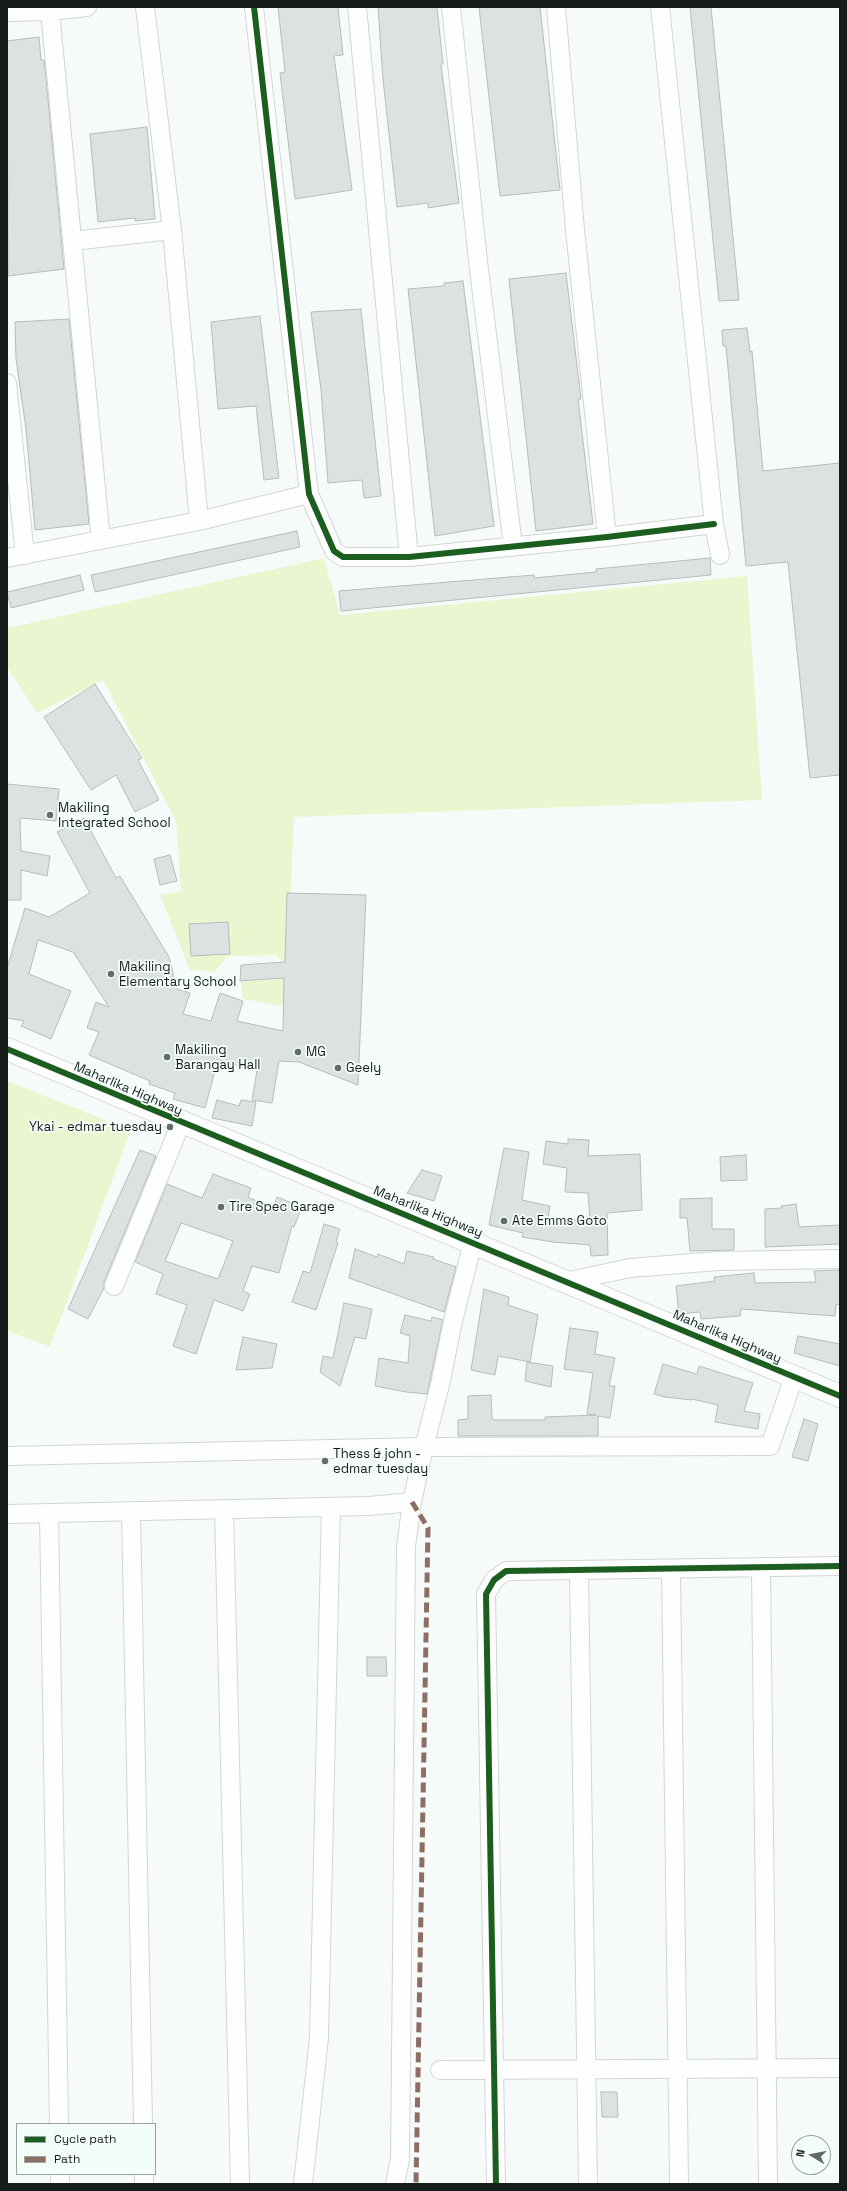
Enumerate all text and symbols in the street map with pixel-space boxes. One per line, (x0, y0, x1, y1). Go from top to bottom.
place label: Makiling Integrated School (58, 800, 171, 831)
marker: Makiling Integrated School (45, 810, 55, 820)
place label: Makiling Elementary School (119, 959, 236, 990)
marker: Makiling Elementary School (106, 969, 116, 979)
place label: Makiling Barangay Hall (175, 1042, 261, 1073)
place label: MG (306, 1044, 326, 1060)
marker: MG (293, 1047, 303, 1057)
marker: Makiling Barangay Hall (162, 1052, 172, 1062)
street label: Maharlika Highway (71, 1059, 185, 1119)
place label: Geely (346, 1060, 381, 1076)
marker: Geely (333, 1063, 343, 1073)
place label: Ykai - edmar tuesday (29, 1119, 162, 1135)
marker: Ykai - edmar tuesday (165, 1122, 175, 1132)
street label: Maharlika Highway (371, 1183, 485, 1241)
place label: Tire Spec Garage (229, 1199, 335, 1215)
marker: Tire Spec Garage (216, 1202, 226, 1212)
place label: Ate Emms Goto (512, 1213, 607, 1229)
marker: Ate Emms Goto (499, 1216, 509, 1226)
street label: Maharlika Highway (670, 1307, 784, 1367)
place label: Thess & john - edmar tuesday (333, 1446, 428, 1477)
marker: Thess & john - edmar tuesday (320, 1456, 330, 1466)
legend (16, 2123, 156, 2175)
text: Cycle path (54, 2131, 116, 2147)
north arrow (791, 2135, 831, 2175)
text: N (793, 2148, 808, 2158)
text: Path (54, 2151, 80, 2167)

